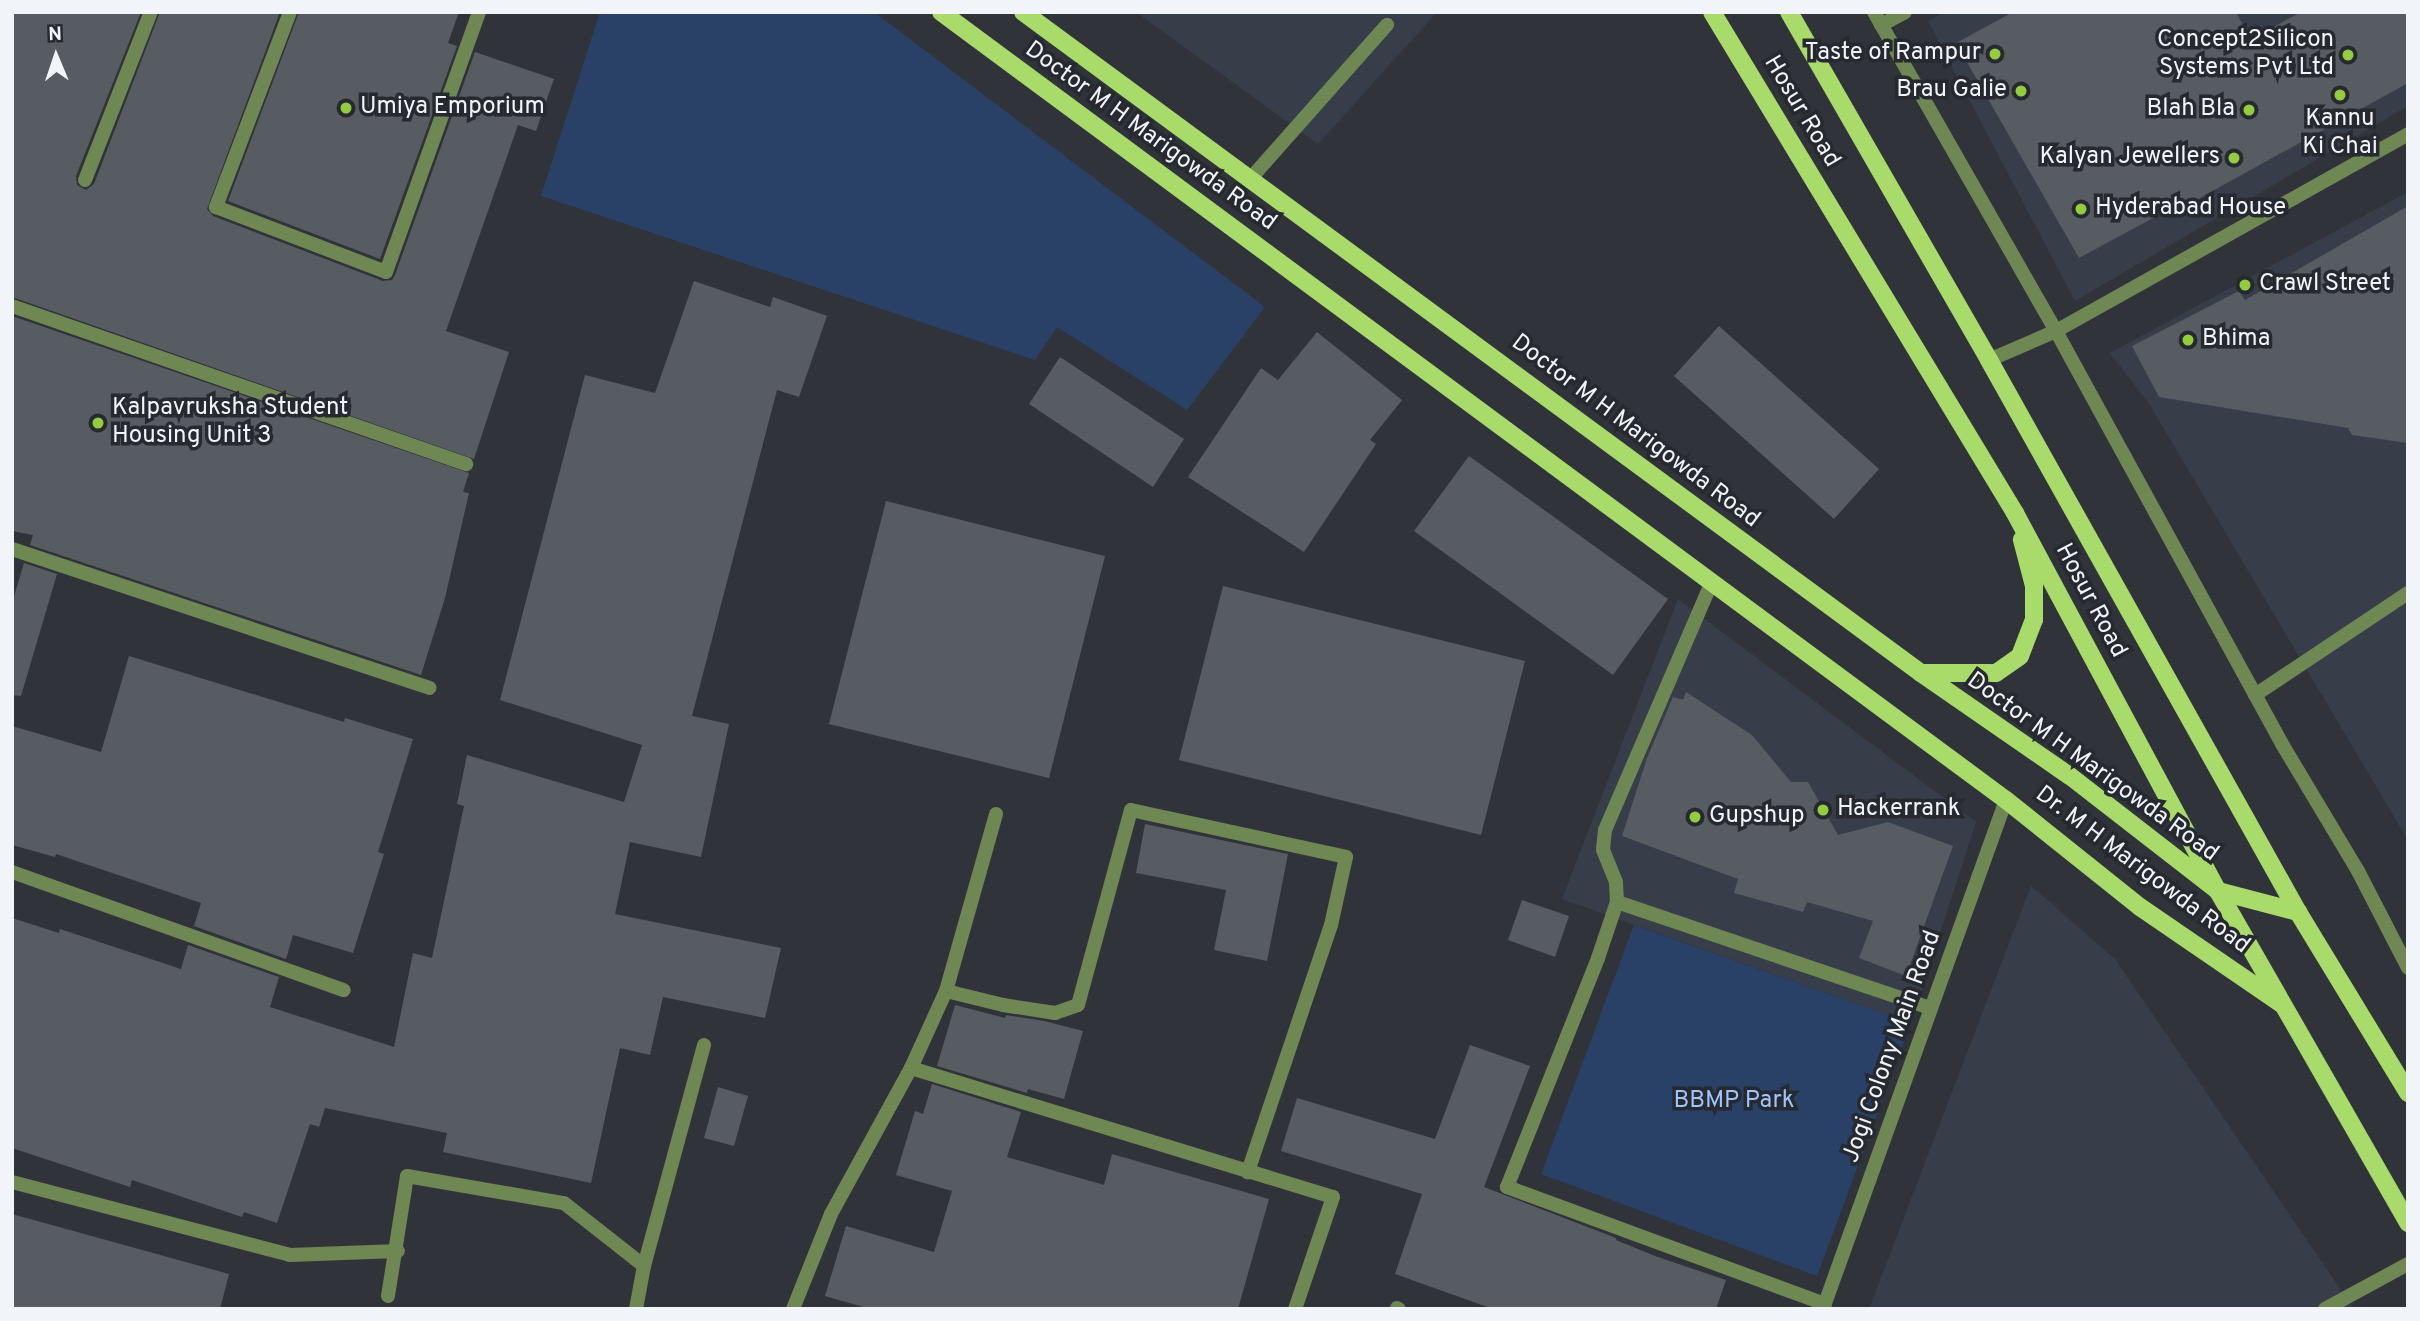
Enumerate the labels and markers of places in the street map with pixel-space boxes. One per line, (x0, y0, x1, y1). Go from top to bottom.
place label: Concept2Silicon Systems Pvt Ltd (2157, 27, 2334, 83)
place label: Taste of Rampur (1805, 40, 1981, 68)
marker: Taste of Rampur (1987, 46, 2003, 62)
marker: Concept2Silicon Systems Pvt Ltd (2340, 47, 2356, 63)
place label: Brau Galie (1896, 77, 2007, 105)
marker: Brau Galie (2013, 83, 2029, 99)
marker: Kannu Ki Chai (2332, 87, 2348, 103)
place label: Umiya Emporium (360, 94, 545, 122)
place label: Blah Bla (2147, 96, 2235, 124)
marker: Umiya Emporium (338, 100, 354, 116)
marker: Blah Bla (2241, 102, 2257, 118)
place label: Kannu Ki Chai (2302, 106, 2378, 162)
place label: Kalyan Jewellers (2040, 144, 2220, 172)
marker: Kalyan Jewellers (2226, 150, 2242, 166)
place label: Hyderabad House (2095, 195, 2286, 223)
marker: Hyderabad House (2073, 201, 2089, 217)
place label: Crawl Street (2259, 271, 2391, 299)
marker: Crawl Street (2237, 277, 2253, 293)
place label: Bhima (2202, 326, 2270, 354)
marker: Bhima (2180, 332, 2196, 348)
place label: Kalpavruksha Student Housing Unit 3 (112, 395, 348, 451)
marker: Kalpavruksha Student Housing Unit 3 (90, 415, 106, 431)
place label: Hackerrank (1837, 796, 1961, 824)
marker: Hackerrank (1815, 802, 1831, 818)
place label: Gupshup (1709, 803, 1805, 831)
marker: Gupshup (1687, 809, 1703, 825)

